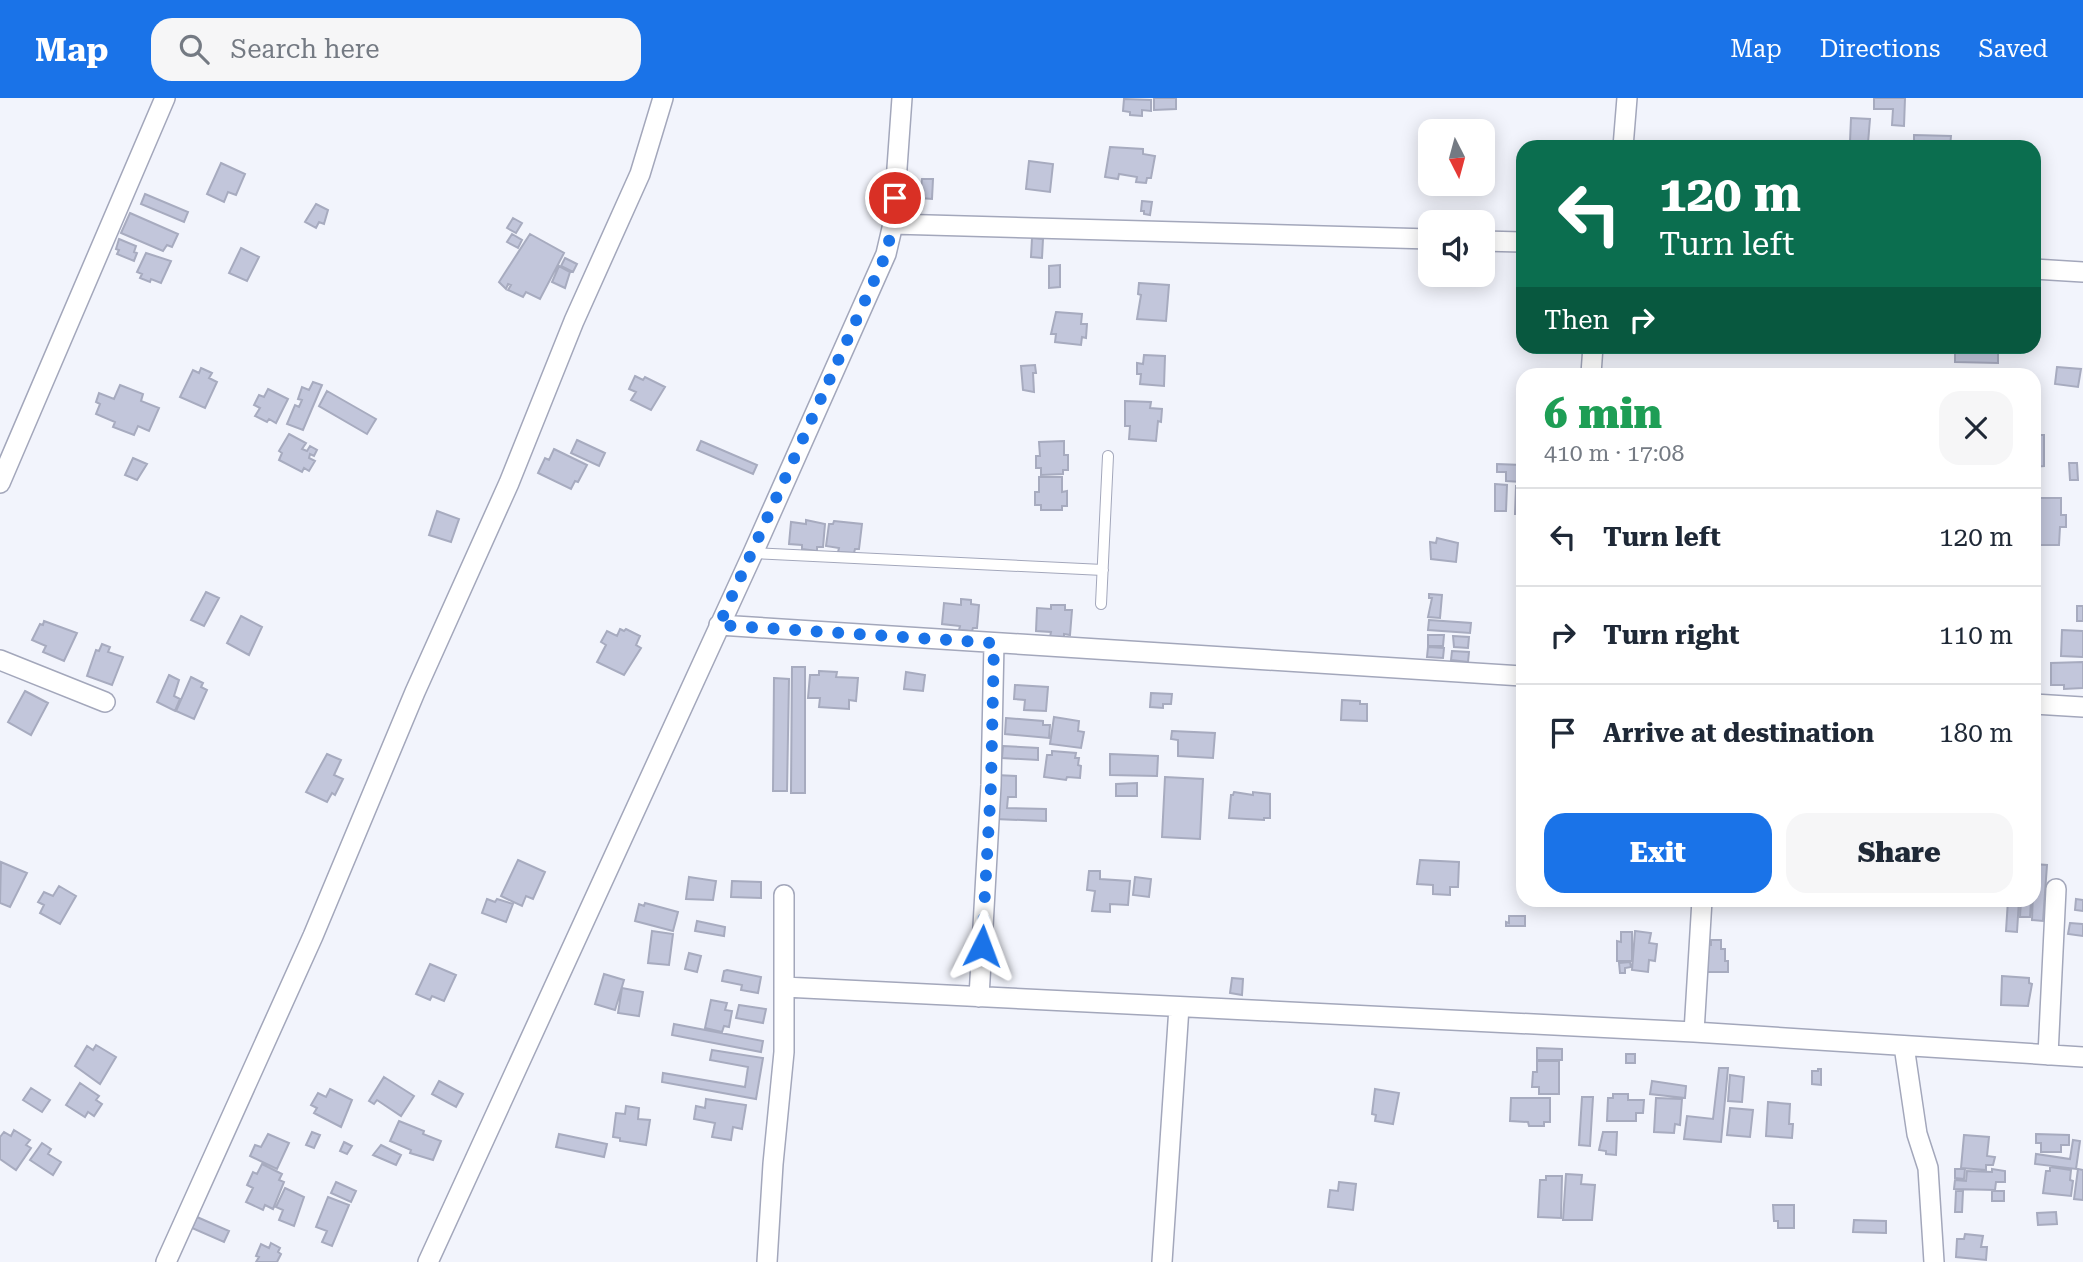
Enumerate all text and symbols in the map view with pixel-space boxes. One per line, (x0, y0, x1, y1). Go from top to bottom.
search box (151, 18, 641, 81)
text: Map (35, 30, 109, 69)
icon: search (175, 30, 213, 68)
text: Search here (231, 34, 380, 64)
text: Map (1730, 35, 1782, 63)
text: Directions (1820, 35, 1940, 63)
text: Saved (1978, 35, 2048, 63)
north arrow (1418, 119, 1494, 196)
map controls (1418, 119, 1495, 287)
text: 120 m (1659, 166, 1801, 223)
pin (865, 168, 925, 228)
icon: left (1544, 168, 1635, 259)
icon: arrive (876, 179, 914, 217)
button: sound (1418, 210, 1495, 287)
text: Turn left (1659, 225, 1794, 263)
icon: right (1623, 301, 1661, 339)
text: Then (1544, 305, 1609, 335)
text: 6 min (1544, 389, 1662, 438)
button: close (1939, 391, 2013, 465)
text: 410 m · 17:08 (1544, 440, 1684, 467)
icon: left (1544, 518, 1582, 556)
text: Turn left (1603, 522, 1721, 552)
text: 120 m (1939, 522, 2013, 552)
icon: right (1544, 616, 1582, 654)
text: Turn right (1603, 620, 1739, 650)
text: 110 m (1939, 620, 2013, 650)
icon: arrive (1544, 714, 1582, 752)
text: Arrive at destination (1603, 718, 1874, 748)
text: 180 m (1939, 718, 2013, 748)
button: Exit (1544, 813, 1772, 893)
button: Share (1786, 813, 2013, 893)
position arrow (945, 909, 1019, 983)

